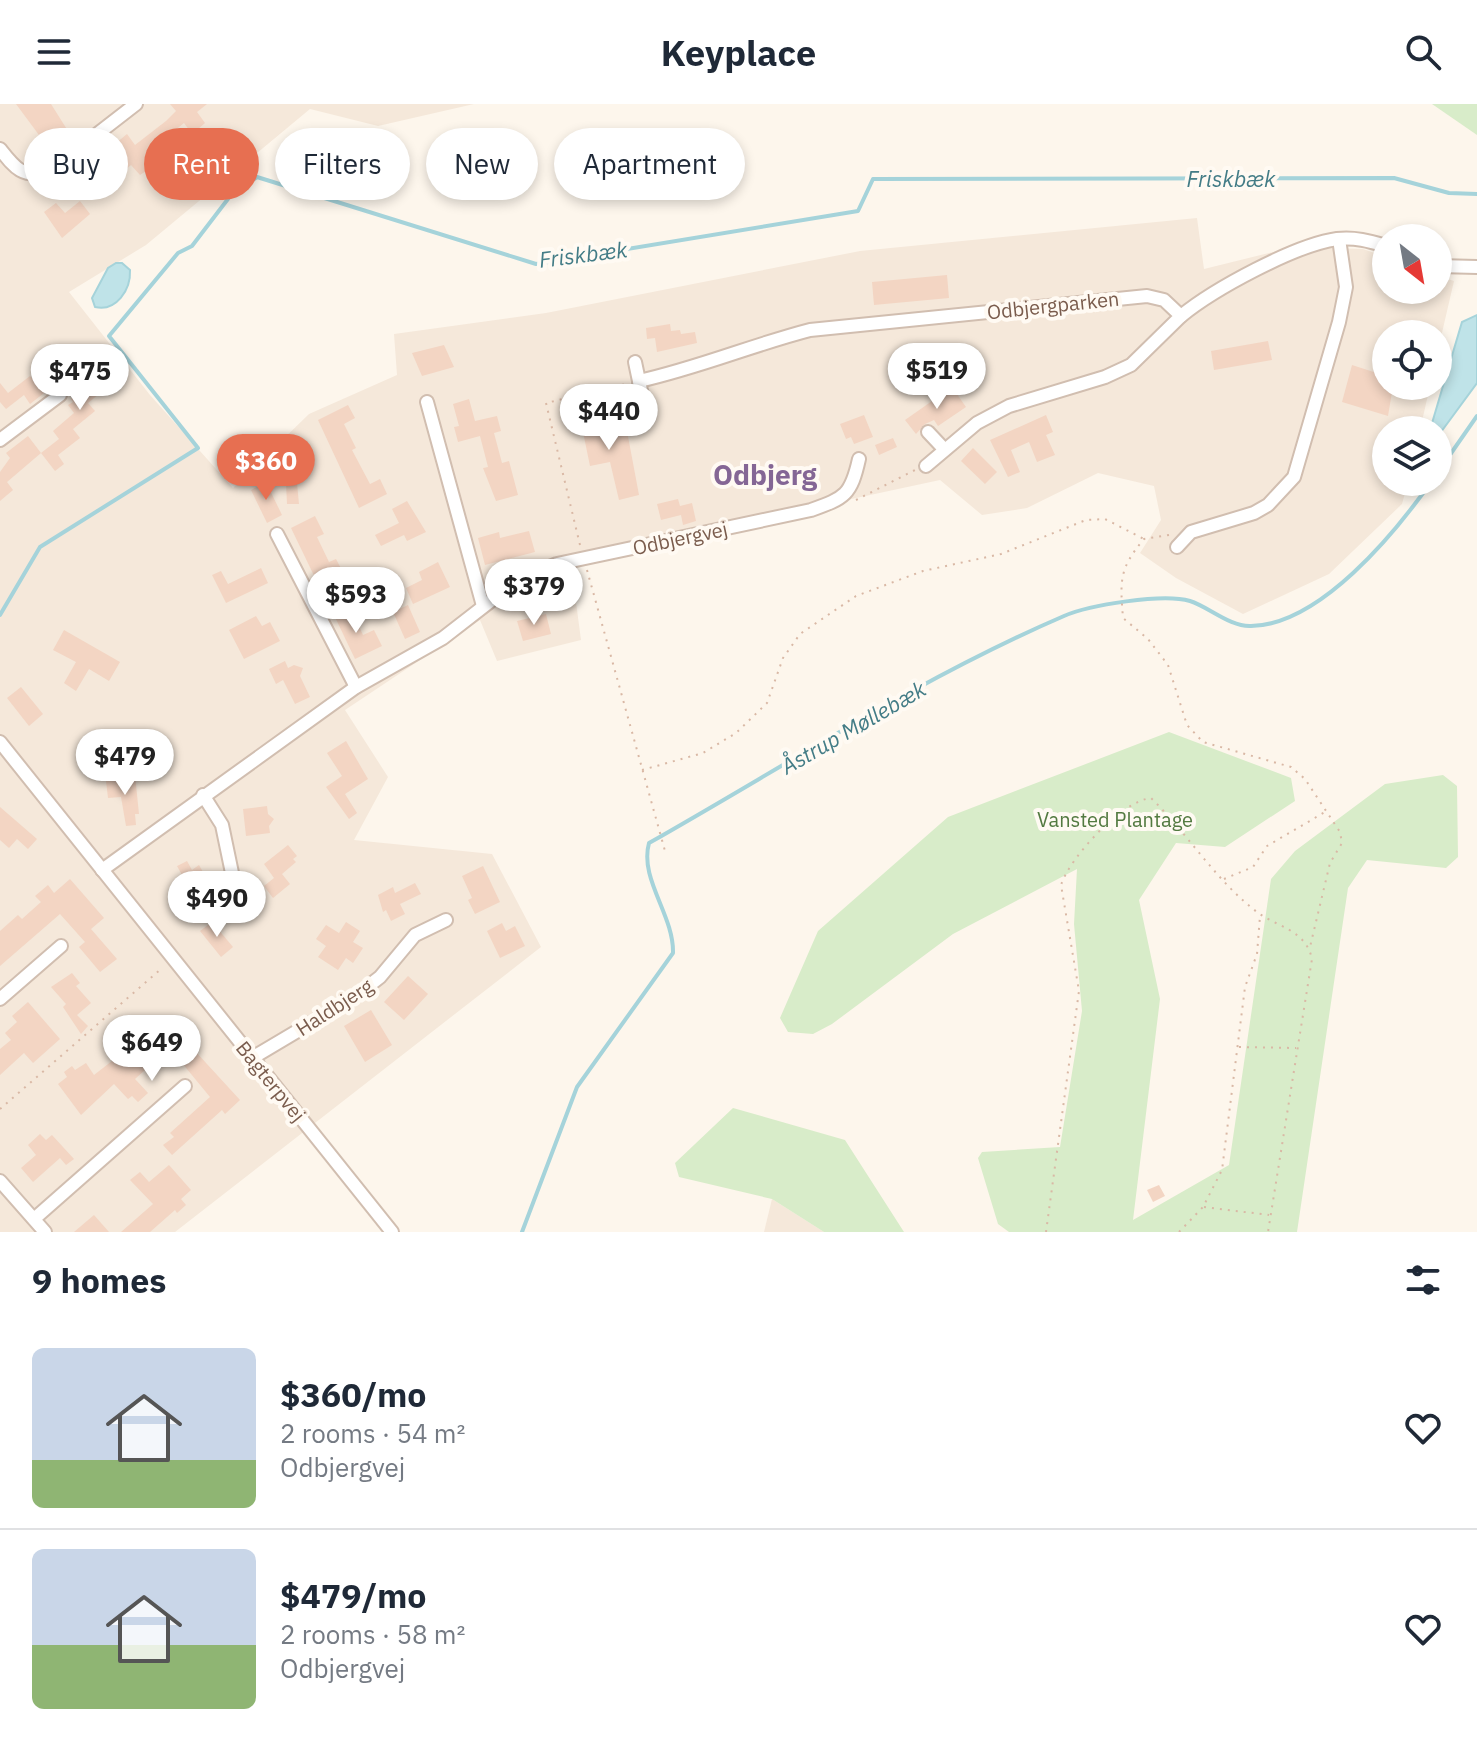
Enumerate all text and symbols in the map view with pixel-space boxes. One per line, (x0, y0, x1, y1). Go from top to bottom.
text: Keyplace (661, 29, 816, 76)
icon: menu (32, 30, 76, 74)
icon: search (1401, 30, 1445, 74)
chip: Buy (24, 128, 128, 200)
chip: Rent (144, 128, 259, 200)
chip: Filters (275, 128, 410, 200)
chip: New (426, 128, 538, 200)
chip: Apartment (554, 128, 745, 200)
water label: Friskbæk (1187, 164, 1276, 193)
north arrow (1372, 224, 1452, 304)
map controls (1372, 224, 1452, 496)
water label: Friskbæk (537, 234, 629, 274)
street label: Odbjergparken (985, 285, 1121, 325)
button: locate (1372, 320, 1452, 400)
pin: $519 (890, 343, 984, 411)
pin: $475 (33, 344, 127, 412)
text: $519 (906, 352, 968, 386)
text: $475 (49, 353, 111, 387)
pin: $440 (562, 384, 656, 452)
text: $440 (578, 393, 640, 427)
button: layers (1372, 416, 1452, 496)
pin: $360 (219, 434, 313, 502)
text: $360 (235, 443, 297, 477)
district label: Odbjerg (713, 456, 818, 493)
street label: Odbjergvej (630, 515, 730, 561)
pin: $379 (487, 559, 581, 627)
pin: $593 (309, 567, 403, 635)
text: $379 (503, 568, 565, 602)
text: $593 (325, 576, 387, 610)
water label: Åstrup Møllebæk (774, 673, 931, 781)
pin: $479 (78, 729, 172, 797)
text: $479 (94, 738, 156, 772)
park label: Vansted Plantage (1037, 806, 1193, 833)
pin: $490 (170, 871, 264, 939)
text: $490 (186, 880, 248, 914)
street label: Haldbjerg (290, 972, 378, 1042)
pin: $649 (105, 1015, 199, 1083)
text: $649 (121, 1024, 183, 1058)
street label: Bagterpvej (230, 1035, 312, 1127)
text: 9 homes (32, 1258, 167, 1302)
icon: filters (1401, 1258, 1445, 1302)
text: $360/mo (280, 1372, 427, 1416)
icon: home (96, 1380, 192, 1476)
icon: heart (1401, 1406, 1445, 1450)
text: 2 rooms · 54 m² (280, 1416, 465, 1450)
text: Odbjergvej (280, 1450, 405, 1484)
text: $479/mo (280, 1573, 427, 1617)
icon: home (96, 1581, 192, 1677)
icon: heart (1401, 1607, 1445, 1651)
text: 2 rooms · 58 m² (280, 1617, 465, 1651)
text: Odbjergvej (280, 1651, 405, 1685)

